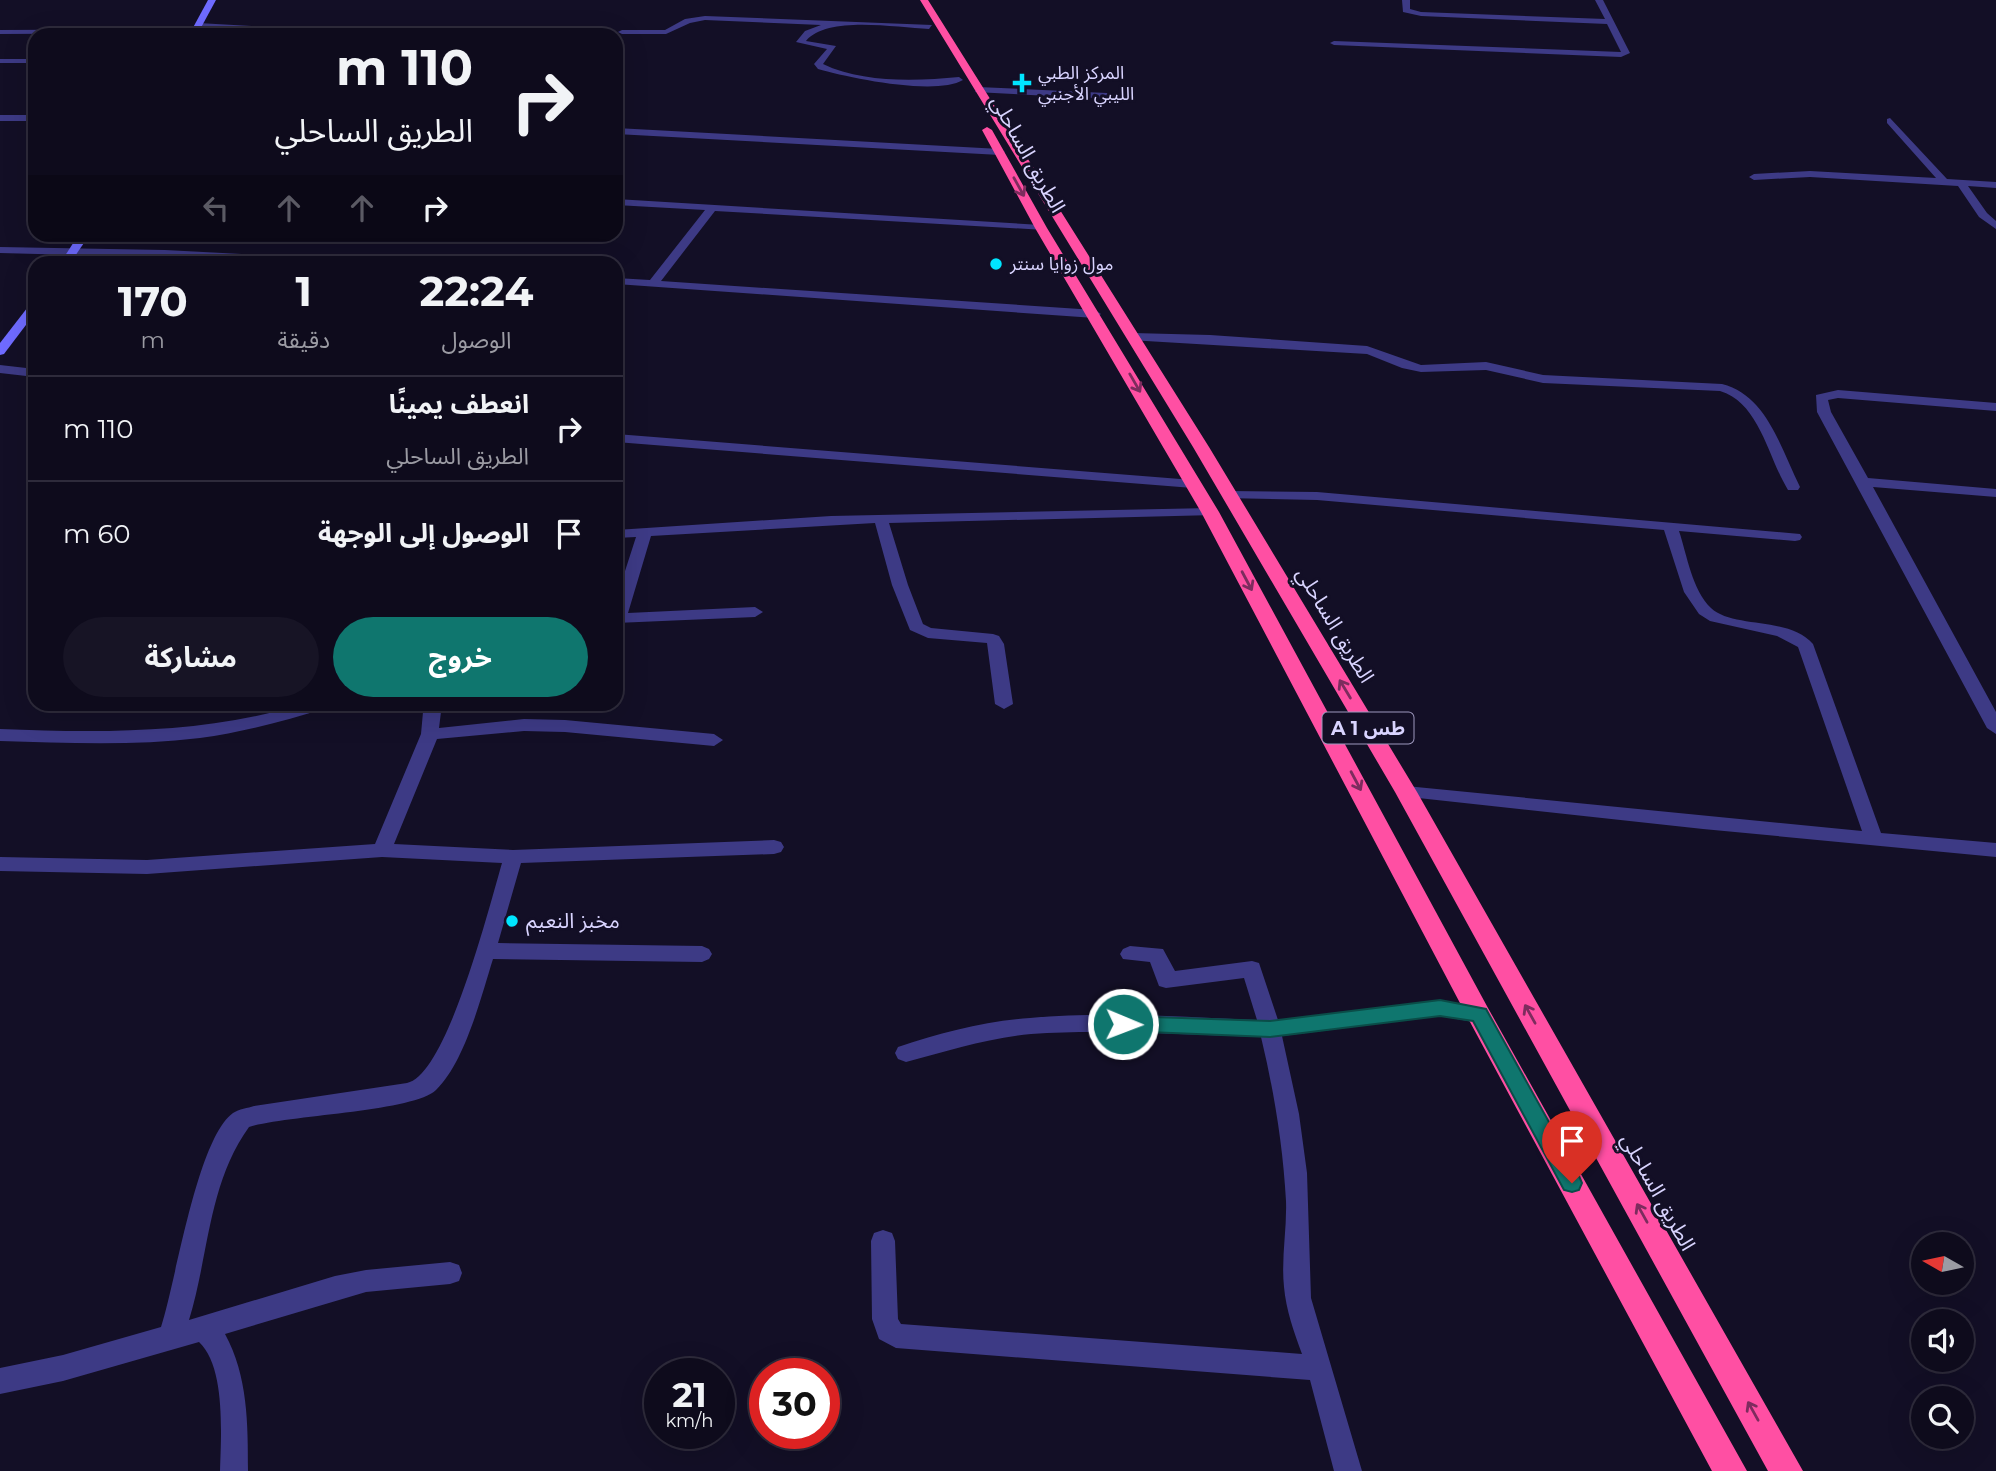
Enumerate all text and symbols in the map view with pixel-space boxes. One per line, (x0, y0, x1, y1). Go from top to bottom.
text: 110 m (336, 38, 473, 97)
icon: right (497, 56, 588, 147)
place label: المركز الطبي الليبي الأجنبي (1038, 62, 1134, 107)
marker: المركز الطبي الليبي الأجنبي (1012, 73, 1032, 93)
street label: الطريق الساحلي (983, 91, 1071, 219)
text: الطريق الساحلي (274, 111, 473, 150)
one-way arrow (1012, 177, 1026, 197)
icon: left (197, 189, 235, 227)
icon: ahead (270, 189, 308, 227)
icon: ahead (343, 189, 381, 227)
icon: right (416, 189, 454, 227)
place label: مول زوايا سنتر (1009, 253, 1114, 275)
marker: مول زوايا سنتر (988, 256, 1004, 272)
text: 1 (295, 265, 312, 317)
text: 22:24 (420, 265, 533, 317)
text: 170 (118, 275, 188, 327)
text: m (141, 326, 165, 354)
text: دقيقة (277, 326, 330, 354)
text: الوصول (441, 326, 511, 354)
one-way arrow (1129, 372, 1142, 393)
text: انعطف يمينًا (389, 388, 529, 420)
icon: right (550, 410, 588, 448)
text: 110 m (63, 413, 133, 445)
text: الطريق الساحلي (386, 442, 529, 470)
icon: arrive (550, 515, 588, 553)
text: الوصول إلى الوجهة (318, 517, 529, 549)
text: 60 m (63, 518, 130, 550)
street label: الطريق الساحلي (1288, 562, 1380, 689)
one-way arrow (1241, 570, 1255, 591)
button: مشاركة (63, 617, 319, 697)
button: خروج (333, 617, 588, 697)
one-way arrow (1338, 680, 1352, 700)
road number: A 1 طس (1322, 712, 1414, 744)
one-way arrow (1350, 770, 1363, 791)
place label: مخبز النعيم (526, 908, 620, 936)
marker: مخبز النعيم (504, 913, 520, 929)
position arrow (1086, 987, 1160, 1061)
one-way arrow (1523, 1005, 1537, 1025)
pin (1542, 1111, 1602, 1183)
icon: arrive (1553, 1122, 1591, 1160)
street label: الطريق الساحلي (1613, 1129, 1701, 1257)
one-way arrow (1635, 1203, 1648, 1224)
north arrow (1911, 1232, 1974, 1295)
map controls (1911, 1232, 1974, 1449)
button: sound (1911, 1309, 1974, 1372)
speed limit sign: 30 (749, 1358, 840, 1449)
text: 21 (672, 1373, 707, 1416)
button: search (1911, 1386, 1974, 1449)
one-way arrow (1746, 1402, 1760, 1422)
text: km/h (665, 1410, 714, 1432)

